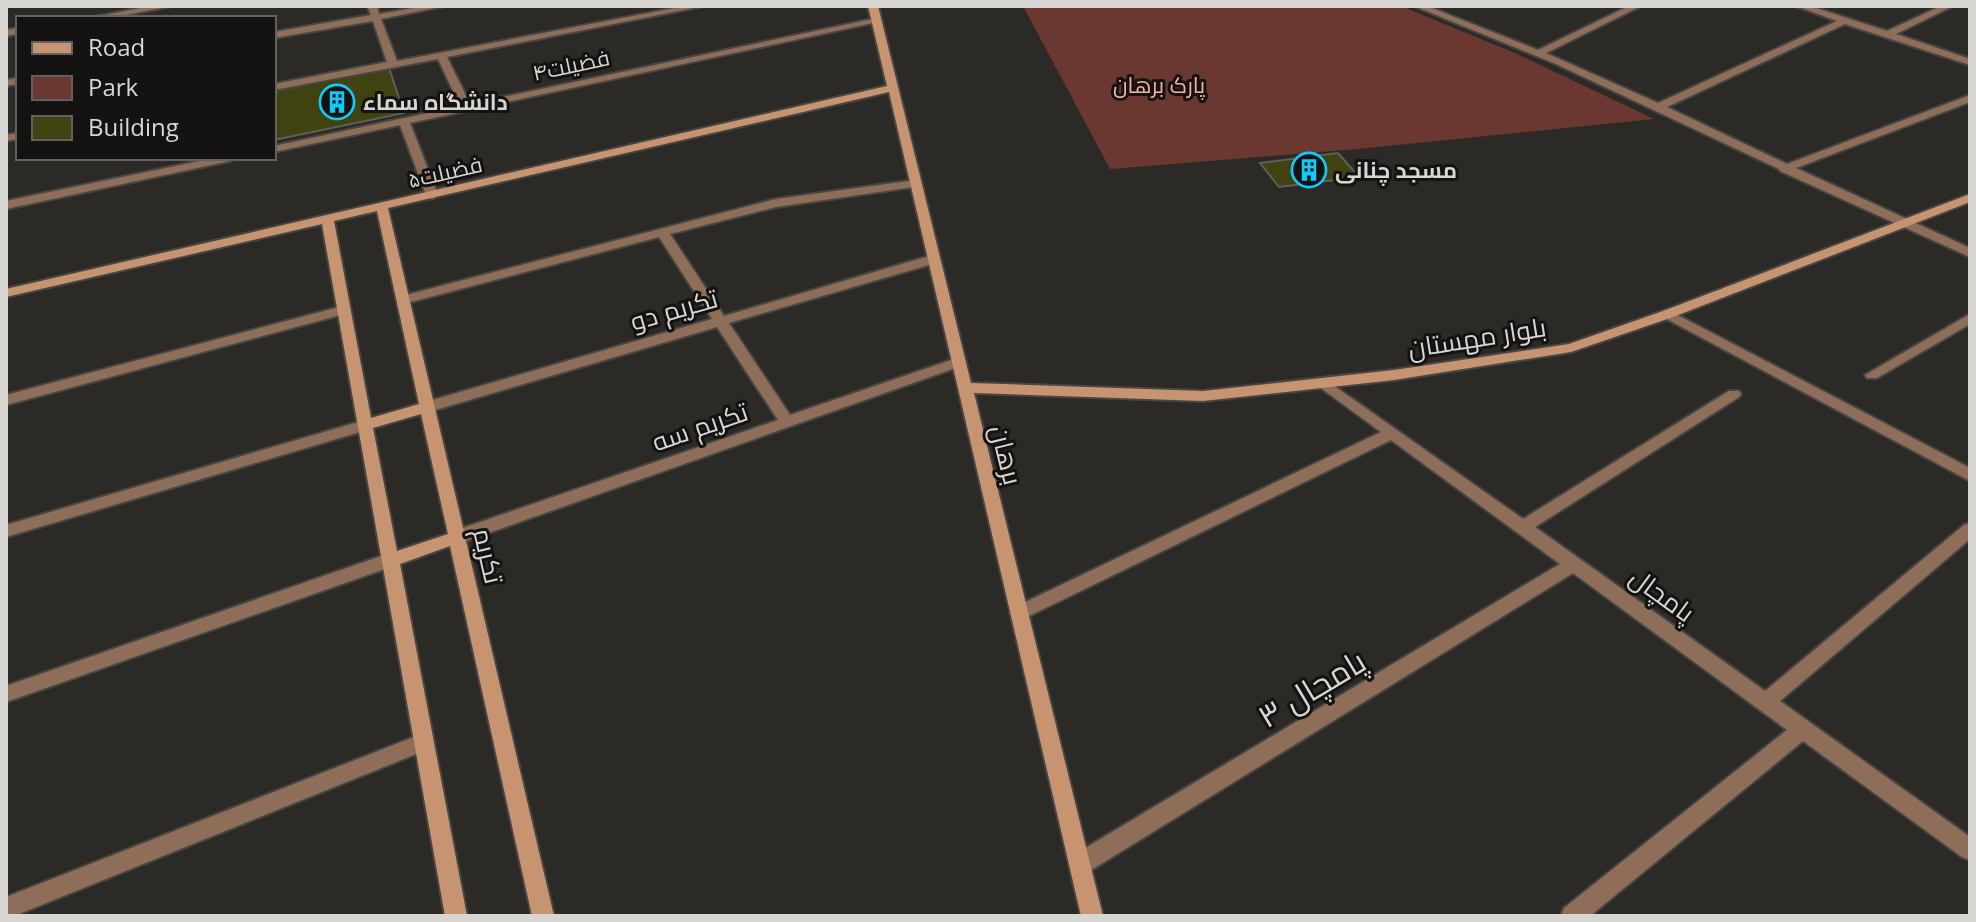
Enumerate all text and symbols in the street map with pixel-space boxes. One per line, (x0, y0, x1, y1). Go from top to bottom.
legend (16, 16, 276, 160)
text: Road (88, 30, 145, 63)
street label: فضیلت۴ (530, 41, 612, 87)
park label: پارک برهان (1113, 69, 1205, 100)
text: Park (88, 70, 139, 103)
building icon: دانشگاه سماء (318, 83, 356, 121)
place label: دانشگاه سماء (363, 86, 508, 116)
text: Building (88, 110, 179, 143)
street label: فضیلت۵ (405, 148, 485, 194)
building icon: مسجد چنانی (1290, 151, 1328, 189)
place label: مسجد چنانی (1335, 154, 1457, 186)
street label: تکریم دو (626, 279, 722, 340)
street label: بلوار مهستان (1405, 308, 1548, 366)
street label: تکریم سه (647, 393, 753, 460)
street label: برهان (982, 421, 1032, 488)
street label: تکریم (464, 524, 513, 587)
street label: پامچال (1623, 558, 1702, 630)
street label: پامچال ۳ (1249, 639, 1374, 738)

